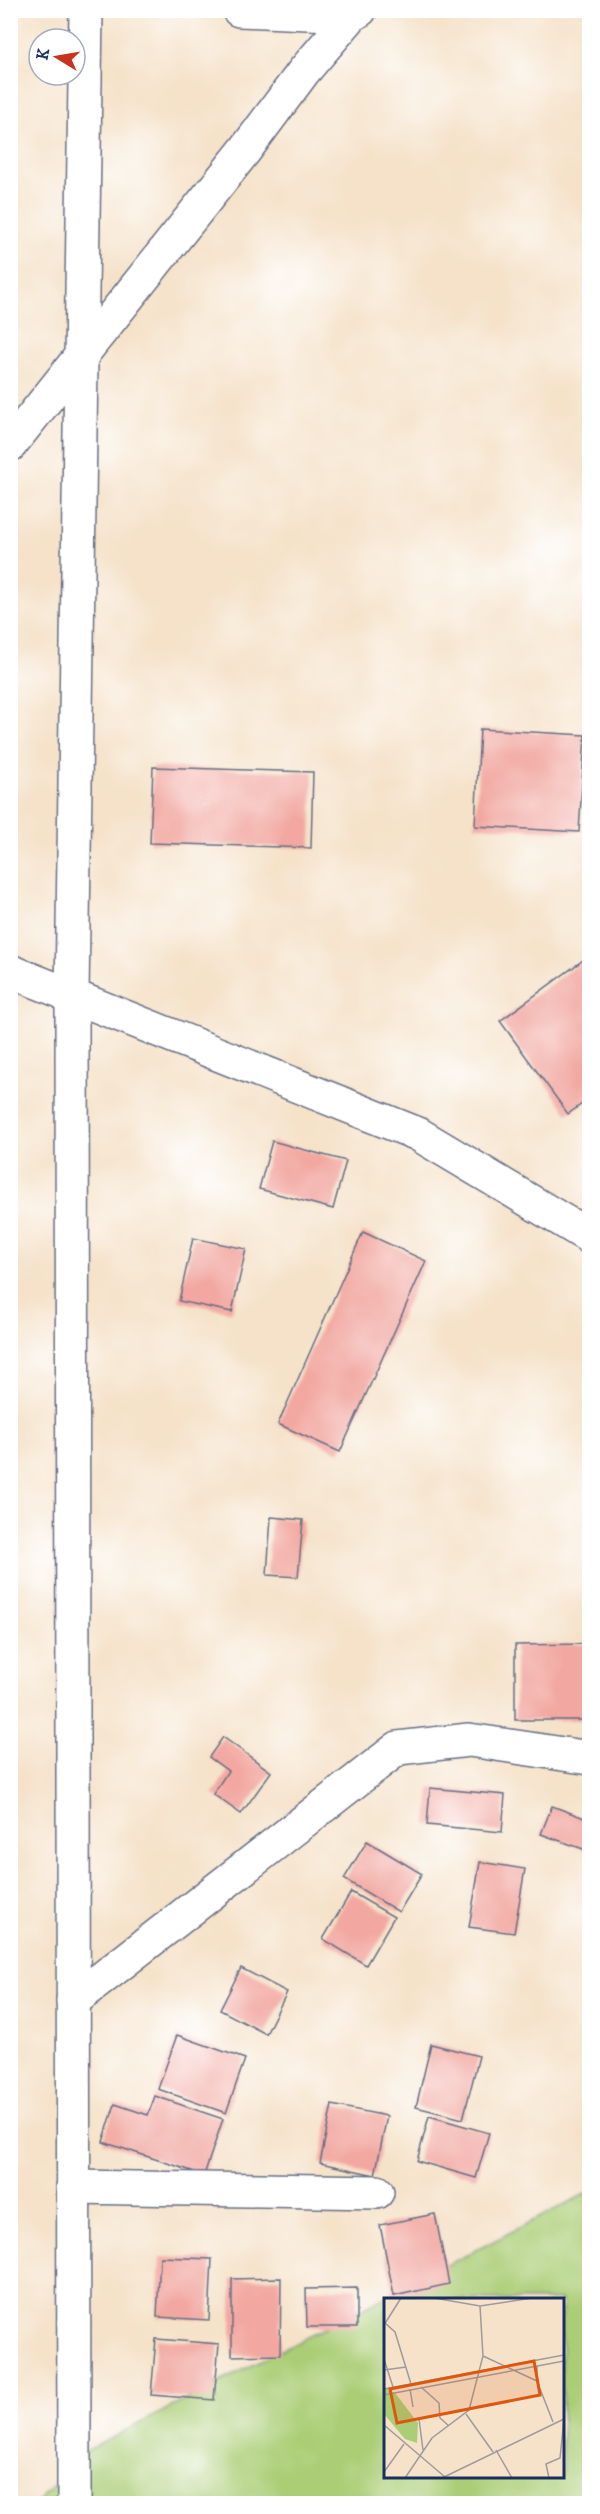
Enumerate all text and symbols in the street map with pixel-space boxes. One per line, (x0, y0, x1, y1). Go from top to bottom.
north arrow (27, 27, 87, 87)
text: K (32, 46, 54, 62)
inset map (384, 2298, 564, 2478)

